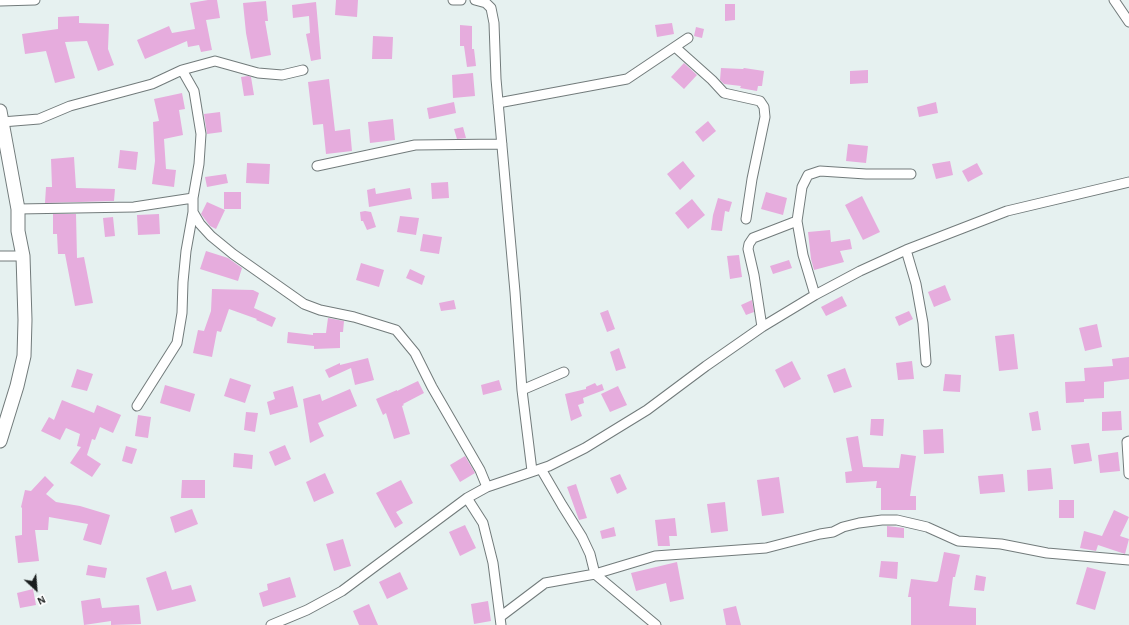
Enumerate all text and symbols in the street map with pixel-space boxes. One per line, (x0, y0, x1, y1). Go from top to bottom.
north arrow (16, 569, 56, 609)
text: N (36, 594, 47, 607)

